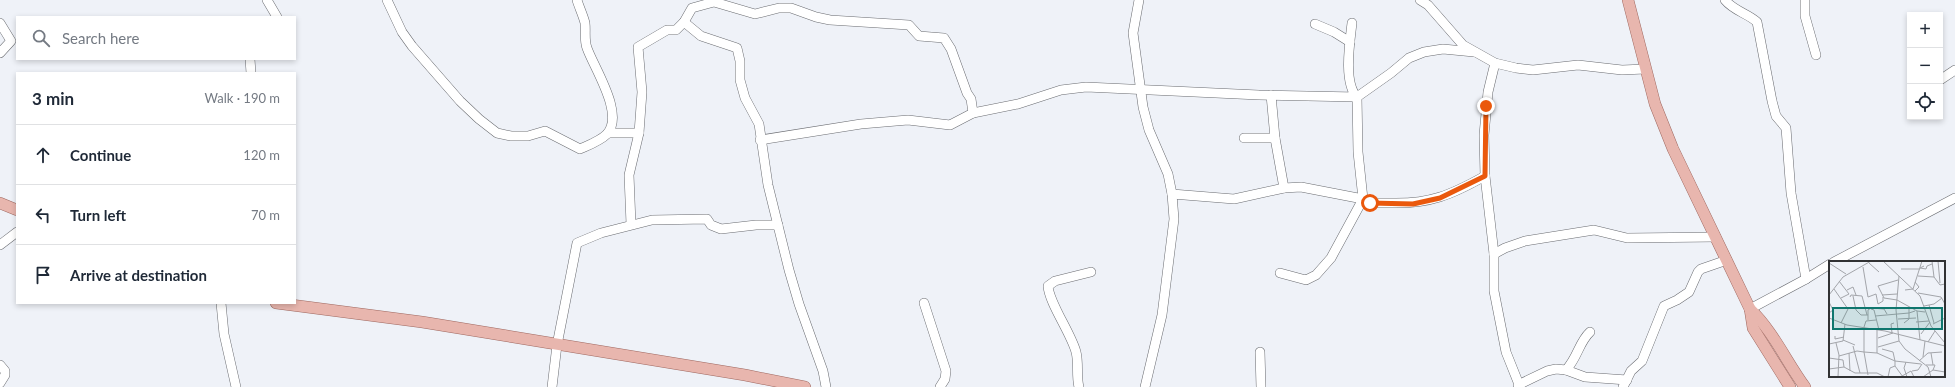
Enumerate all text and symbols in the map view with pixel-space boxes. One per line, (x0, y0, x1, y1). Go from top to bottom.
map controls (1907, 12, 1943, 120)
button: + (1907, 12, 1943, 48)
search box (16, 16, 296, 60)
icon: search (30, 27, 52, 49)
text: Search here (62, 29, 139, 47)
button: − (1907, 48, 1943, 84)
button: locate (1907, 84, 1943, 120)
text: 3 min (32, 88, 74, 109)
text: Walk · 190 m (204, 90, 280, 106)
route end (1477, 97, 1495, 115)
icon: ahead (32, 144, 54, 166)
text: Continue (70, 146, 131, 164)
text: 120 m (243, 147, 280, 163)
route start (1361, 194, 1379, 212)
icon: left (32, 204, 54, 226)
text: Turn left (70, 206, 126, 224)
text: 70 m (251, 207, 280, 223)
inset map (1829, 261, 1945, 377)
icon: arrive (32, 264, 54, 286)
text: Arrive at destination (70, 266, 207, 284)

